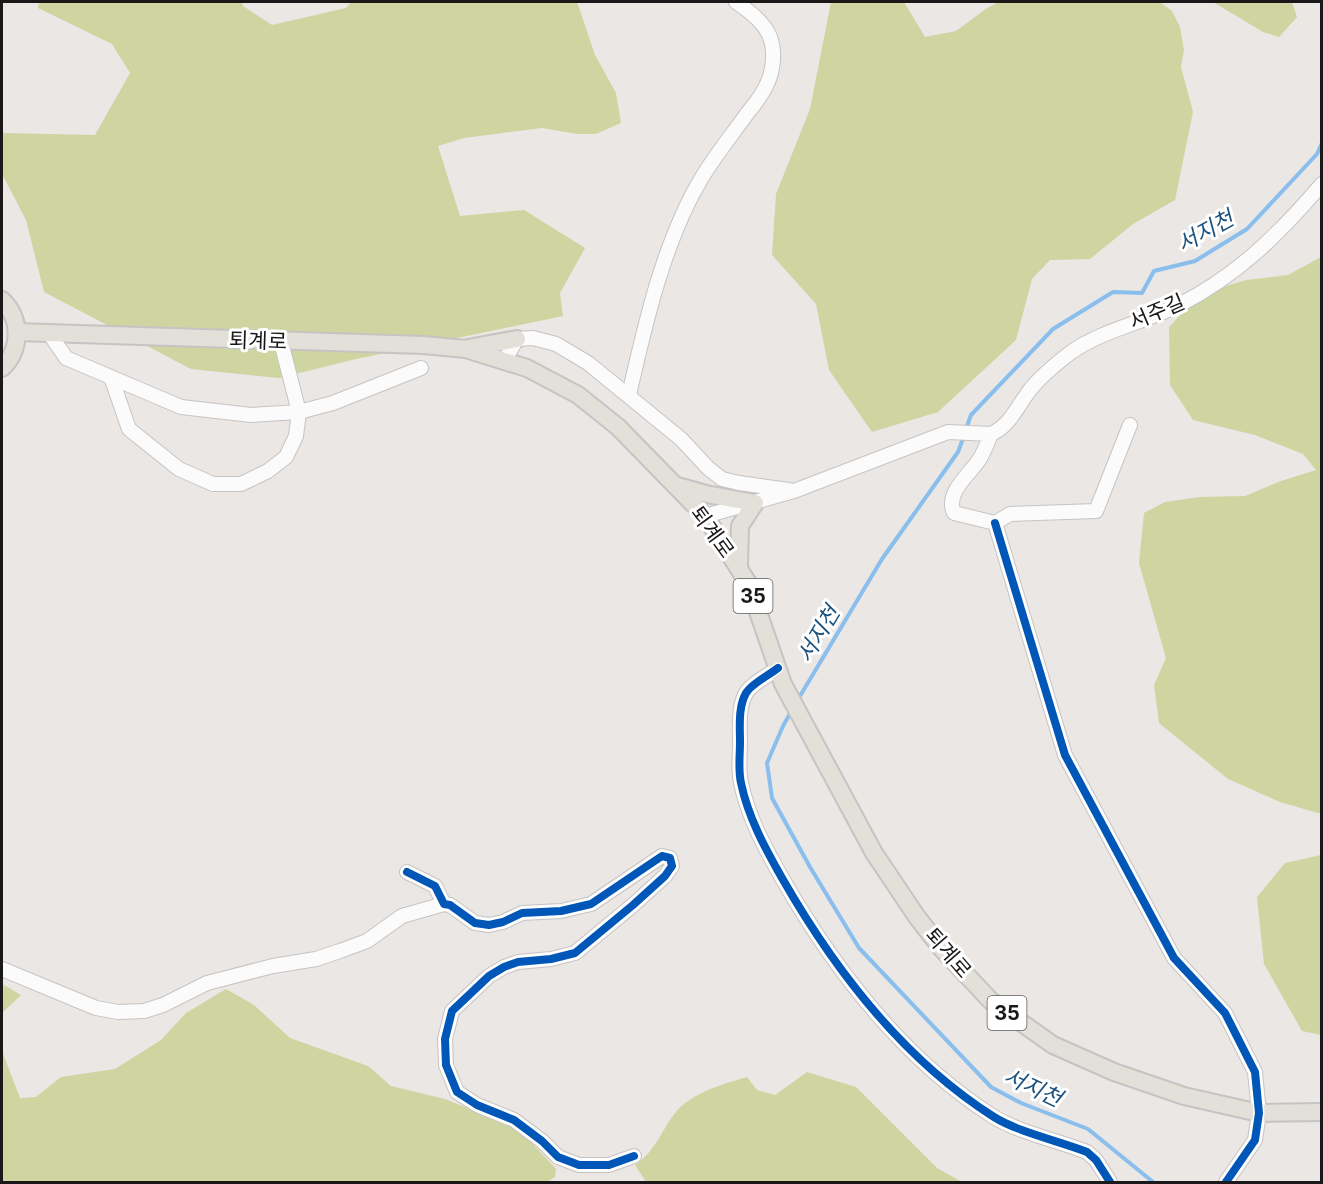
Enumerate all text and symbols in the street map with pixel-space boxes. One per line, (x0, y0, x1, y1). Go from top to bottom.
water label: 서지천 (1172, 204, 1240, 257)
street label: 서주길 (1125, 289, 1188, 334)
street label: 퇴계로 (229, 327, 287, 354)
street label: 퇴계로 (685, 501, 740, 563)
road number: 35 (734, 579, 772, 613)
water label: 서지천 (791, 599, 846, 667)
street label: 퇴계로 (920, 923, 977, 983)
road number: 35 (988, 996, 1026, 1030)
water label: 서지천 (1000, 1062, 1069, 1113)

